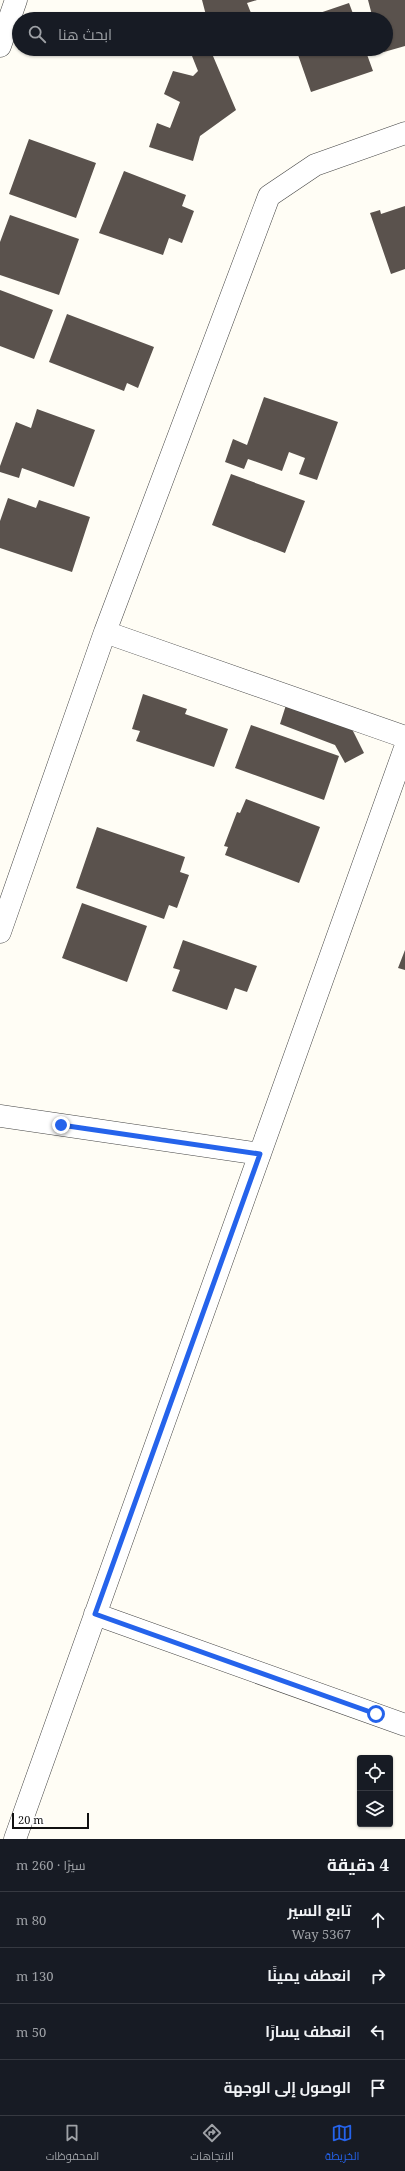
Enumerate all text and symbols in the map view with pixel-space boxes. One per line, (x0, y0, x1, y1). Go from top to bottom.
search box (12, 12, 393, 56)
icon: search (26, 23, 48, 45)
text: ابحث هنا (58, 24, 112, 44)
route end (52, 1116, 70, 1134)
route start (367, 1705, 385, 1723)
map controls (357, 1755, 393, 1827)
button: locate (357, 1755, 393, 1791)
button: layers (357, 1791, 393, 1827)
scale bar (12, 1811, 89, 1830)
text: 20 m (18, 1812, 44, 1827)
text: 4 دقيقة (327, 1853, 389, 1876)
text: سيرًا · 260 m (16, 1856, 85, 1874)
text: تابع السير (287, 1900, 351, 1920)
icon: ahead (367, 1909, 389, 1931)
text: 80 m (16, 1911, 46, 1929)
text: Way 5367 (291, 1925, 351, 1943)
text: انعطف يمينًا (267, 1965, 351, 1985)
icon: right (367, 1965, 389, 1987)
text: 130 m (16, 1967, 54, 1985)
text: انعطف يسارًا (265, 2021, 351, 2041)
icon: left (367, 2021, 389, 2043)
text: 50 m (16, 2023, 46, 2041)
text: الوصول إلى الوجهة (224, 2077, 351, 2097)
icon: arrive (367, 2077, 389, 2099)
tab: المحفوظات (46, 2122, 99, 2166)
tab: الاتجاهات (190, 2122, 234, 2166)
tab: الخريطة (325, 2122, 359, 2166)

